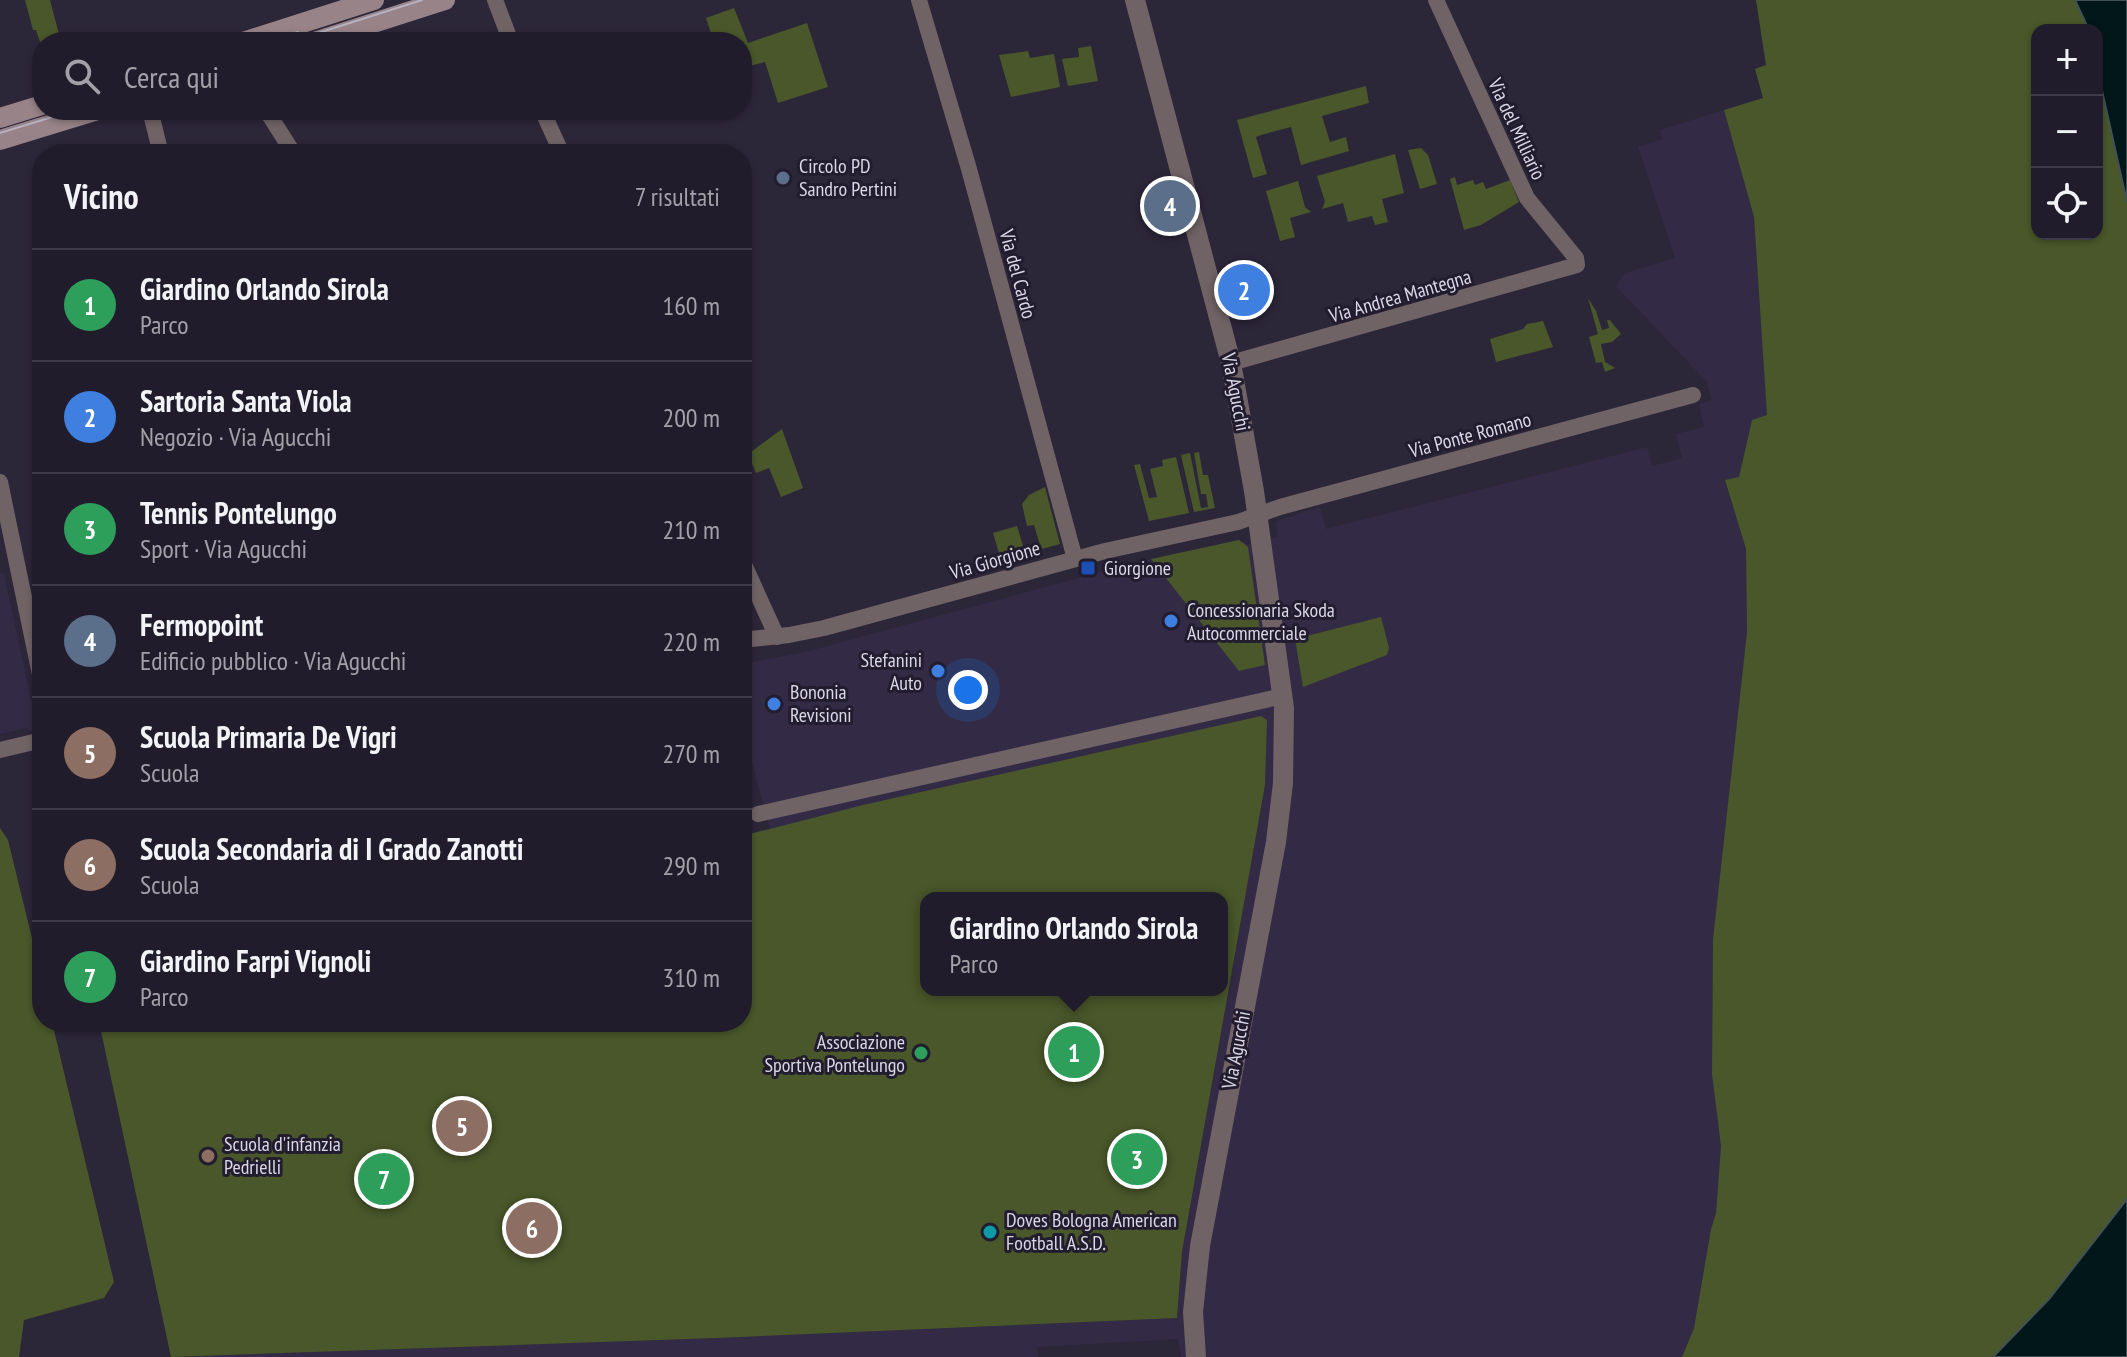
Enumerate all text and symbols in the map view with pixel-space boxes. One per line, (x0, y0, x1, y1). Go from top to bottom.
map controls (2031, 24, 2103, 240)
button: + (2031, 24, 2103, 96)
search box (32, 32, 752, 120)
icon: search (60, 54, 104, 98)
text: Cerca qui (124, 57, 219, 96)
street label: Via del Milliario (1482, 73, 1552, 184)
button: − (2031, 96, 2103, 168)
place label: Circolo PD Sandro Pertini (799, 153, 897, 202)
button: locate (2031, 168, 2103, 240)
marker: Circolo PD Sandro Pertini (774, 169, 792, 187)
text: Vicino (64, 174, 139, 218)
pin: 4 (1144, 176, 1196, 236)
text: 7 risultati (635, 180, 720, 213)
street label: Via del Cardo (993, 226, 1042, 321)
pin: 2 (1218, 260, 1270, 320)
street label: Via Andrea Mantegna (1325, 263, 1474, 329)
text: Giardino Orlando Sirola (140, 269, 389, 308)
text: 1 (84, 289, 96, 322)
text: 160 m (662, 289, 720, 322)
text: Parco (140, 308, 189, 341)
street label: Via Agucchi (1216, 350, 1256, 433)
text: Sartoria Santa Viola (140, 381, 352, 420)
text: 2 (84, 401, 96, 434)
text: 200 m (662, 401, 720, 434)
street label: Via Ponte Romano (1405, 406, 1534, 464)
text: Negozio · Via Agucchi (140, 420, 331, 453)
text: Tennis Pontelungo (140, 493, 337, 532)
text: 3 (84, 513, 96, 546)
text: 210 m (662, 513, 720, 546)
text: Sport · Via Agucchi (140, 532, 307, 565)
street label: Via Giorgione (946, 535, 1043, 586)
place label: Giorgione (1104, 555, 1171, 581)
marker: Giorgione (1079, 559, 1097, 577)
place label: Concessionaria Skoda Autocommerciale (1187, 597, 1335, 646)
text: Fermopoint (140, 605, 263, 644)
marker: Concessionaria Skoda Autocommerciale (1162, 612, 1180, 630)
text: 4 (84, 625, 96, 658)
text: 220 m (662, 625, 720, 658)
text: Edificio pubblico · Via Agucchi (140, 644, 406, 677)
place label: Stefanini Auto (860, 647, 922, 696)
marker: Stefanini Auto (929, 662, 947, 680)
your location (948, 670, 988, 710)
place label: Bononia Revisioni (790, 679, 852, 728)
marker: Bononia Revisioni (765, 695, 783, 713)
text: Scuola Primaria De Vigri (140, 717, 397, 756)
text: 5 (84, 737, 96, 770)
text: 270 m (662, 737, 720, 770)
text: Scuola (140, 756, 199, 789)
text: Scuola Secondaria di I Grado Zanotti (140, 829, 524, 868)
text: 6 (84, 849, 96, 882)
text: 290 m (662, 849, 720, 882)
text: Scuola (140, 868, 199, 901)
popup (920, 892, 1228, 996)
text: Giardino Orlando Sirola (950, 908, 1198, 947)
text: Giardino Farpi Vignoli (140, 941, 371, 980)
text: Parco (950, 947, 998, 980)
text: 7 (84, 961, 96, 994)
text: 310 m (662, 961, 720, 994)
text: Parco (140, 980, 189, 1013)
street label: Via Agucchi (1216, 1009, 1256, 1092)
pin: 1 (1048, 1022, 1100, 1082)
place label: Associazione Sportiva Pontelungo (764, 1029, 905, 1078)
marker: Associazione Sportiva Pontelungo (912, 1044, 930, 1062)
pin: 5 (436, 1096, 488, 1156)
pin: 3 (1111, 1129, 1163, 1189)
place label: Scuola d'infanzia Pedrielli (224, 1131, 341, 1180)
marker: Scuola d'infanzia Pedrielli (199, 1147, 217, 1165)
pin: 7 (358, 1149, 410, 1209)
pin: 6 (506, 1198, 558, 1258)
place label: Doves Bologna American Football A.S.D. (1006, 1207, 1177, 1256)
marker: Doves Bologna American Football A.S.D. (981, 1223, 999, 1241)

